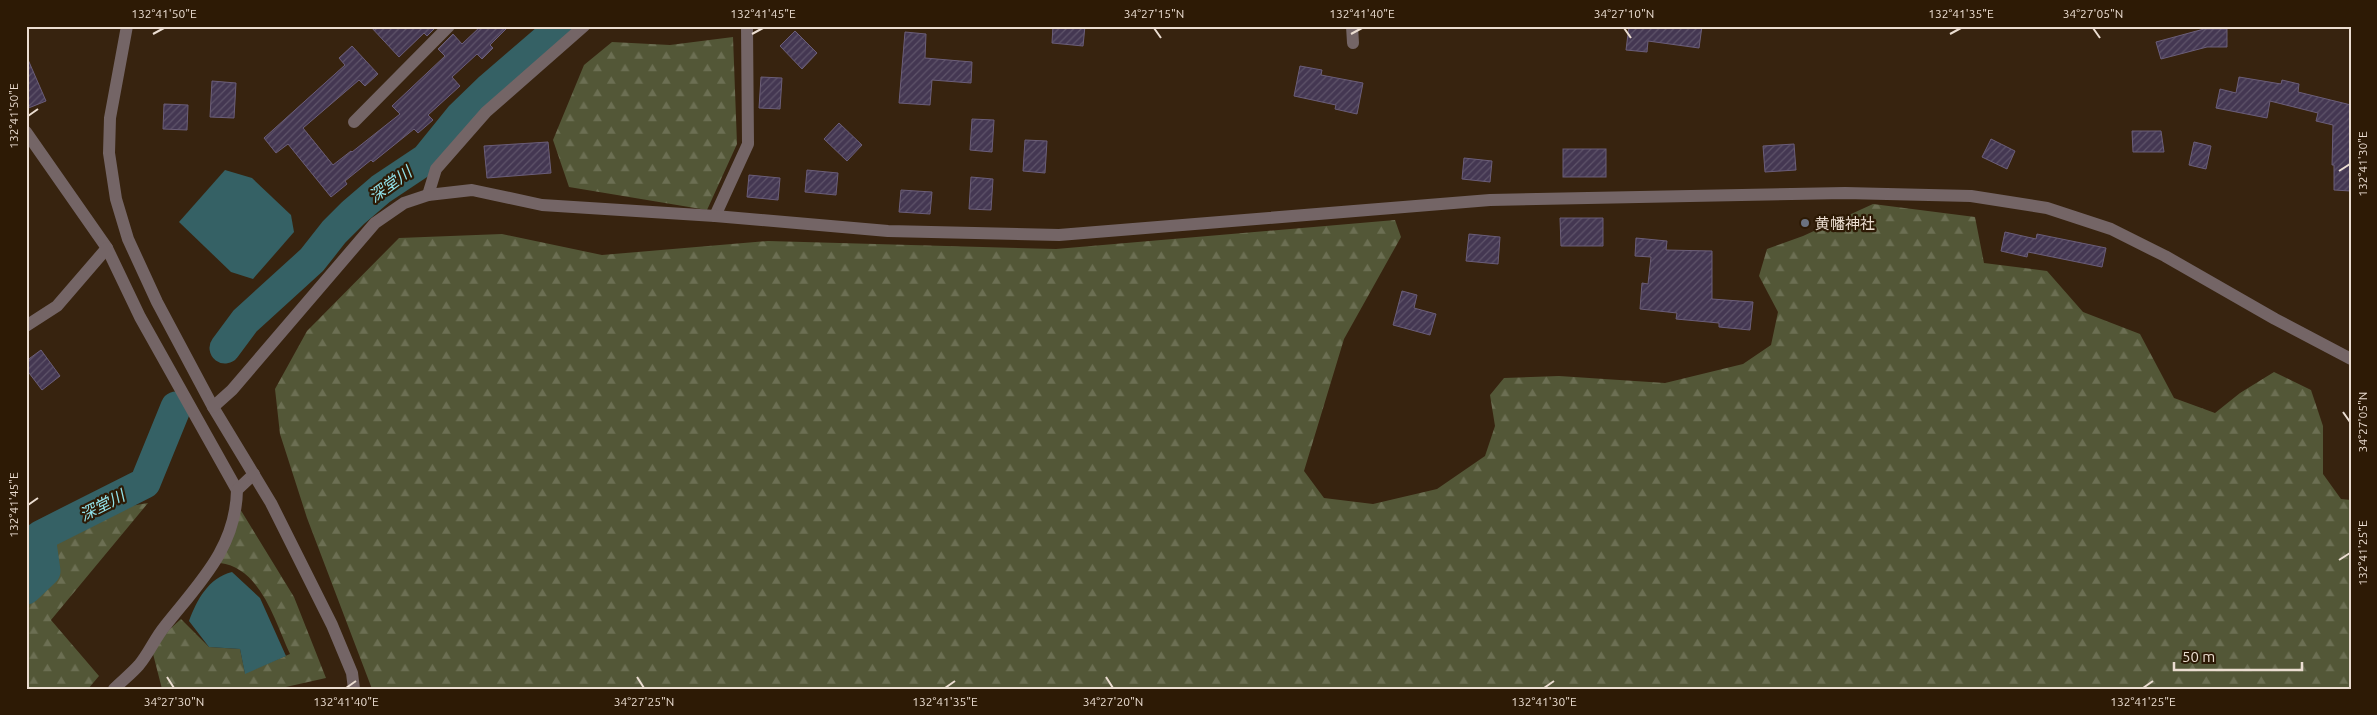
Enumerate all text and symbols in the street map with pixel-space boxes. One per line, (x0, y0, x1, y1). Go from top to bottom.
text: 132°41'50"E (131, 7, 197, 20)
text: 132°41'45"E (730, 7, 796, 20)
text: 34°27'15"N (1124, 7, 1184, 20)
text: 132°41'40"E (1329, 7, 1395, 20)
text: 34°27'10"N (1594, 7, 1654, 20)
text: 132°41'35"E (1928, 7, 1994, 20)
text: 34°27'05"N (2063, 7, 2123, 20)
text: 132°41'50"E (7, 83, 20, 149)
text: 132°41'30"E (2356, 131, 2369, 197)
water label: 深堂川 (365, 161, 416, 205)
place label: 黄幡神社 (1815, 215, 1875, 232)
marker: 黄幡神社 (1799, 217, 1811, 229)
text: 34°27'05"N (2356, 392, 2369, 452)
text: 132°41'45"E (7, 472, 20, 538)
water label: 深堂川 (77, 485, 129, 524)
text: 132°41'25"E (2356, 520, 2369, 586)
scale bar (2174, 640, 2302, 672)
text: 50 m (2182, 648, 2215, 665)
text: 34°27'30"N (144, 695, 204, 708)
text: 132°41'40"E (313, 695, 379, 708)
text: 34°27'25"N (614, 695, 674, 708)
text: 132°41'35"E (912, 695, 978, 708)
text: 34°27'20"N (1083, 695, 1143, 708)
text: 132°41'30"E (1511, 695, 1577, 708)
text: 132°41'25"E (2110, 695, 2176, 708)

